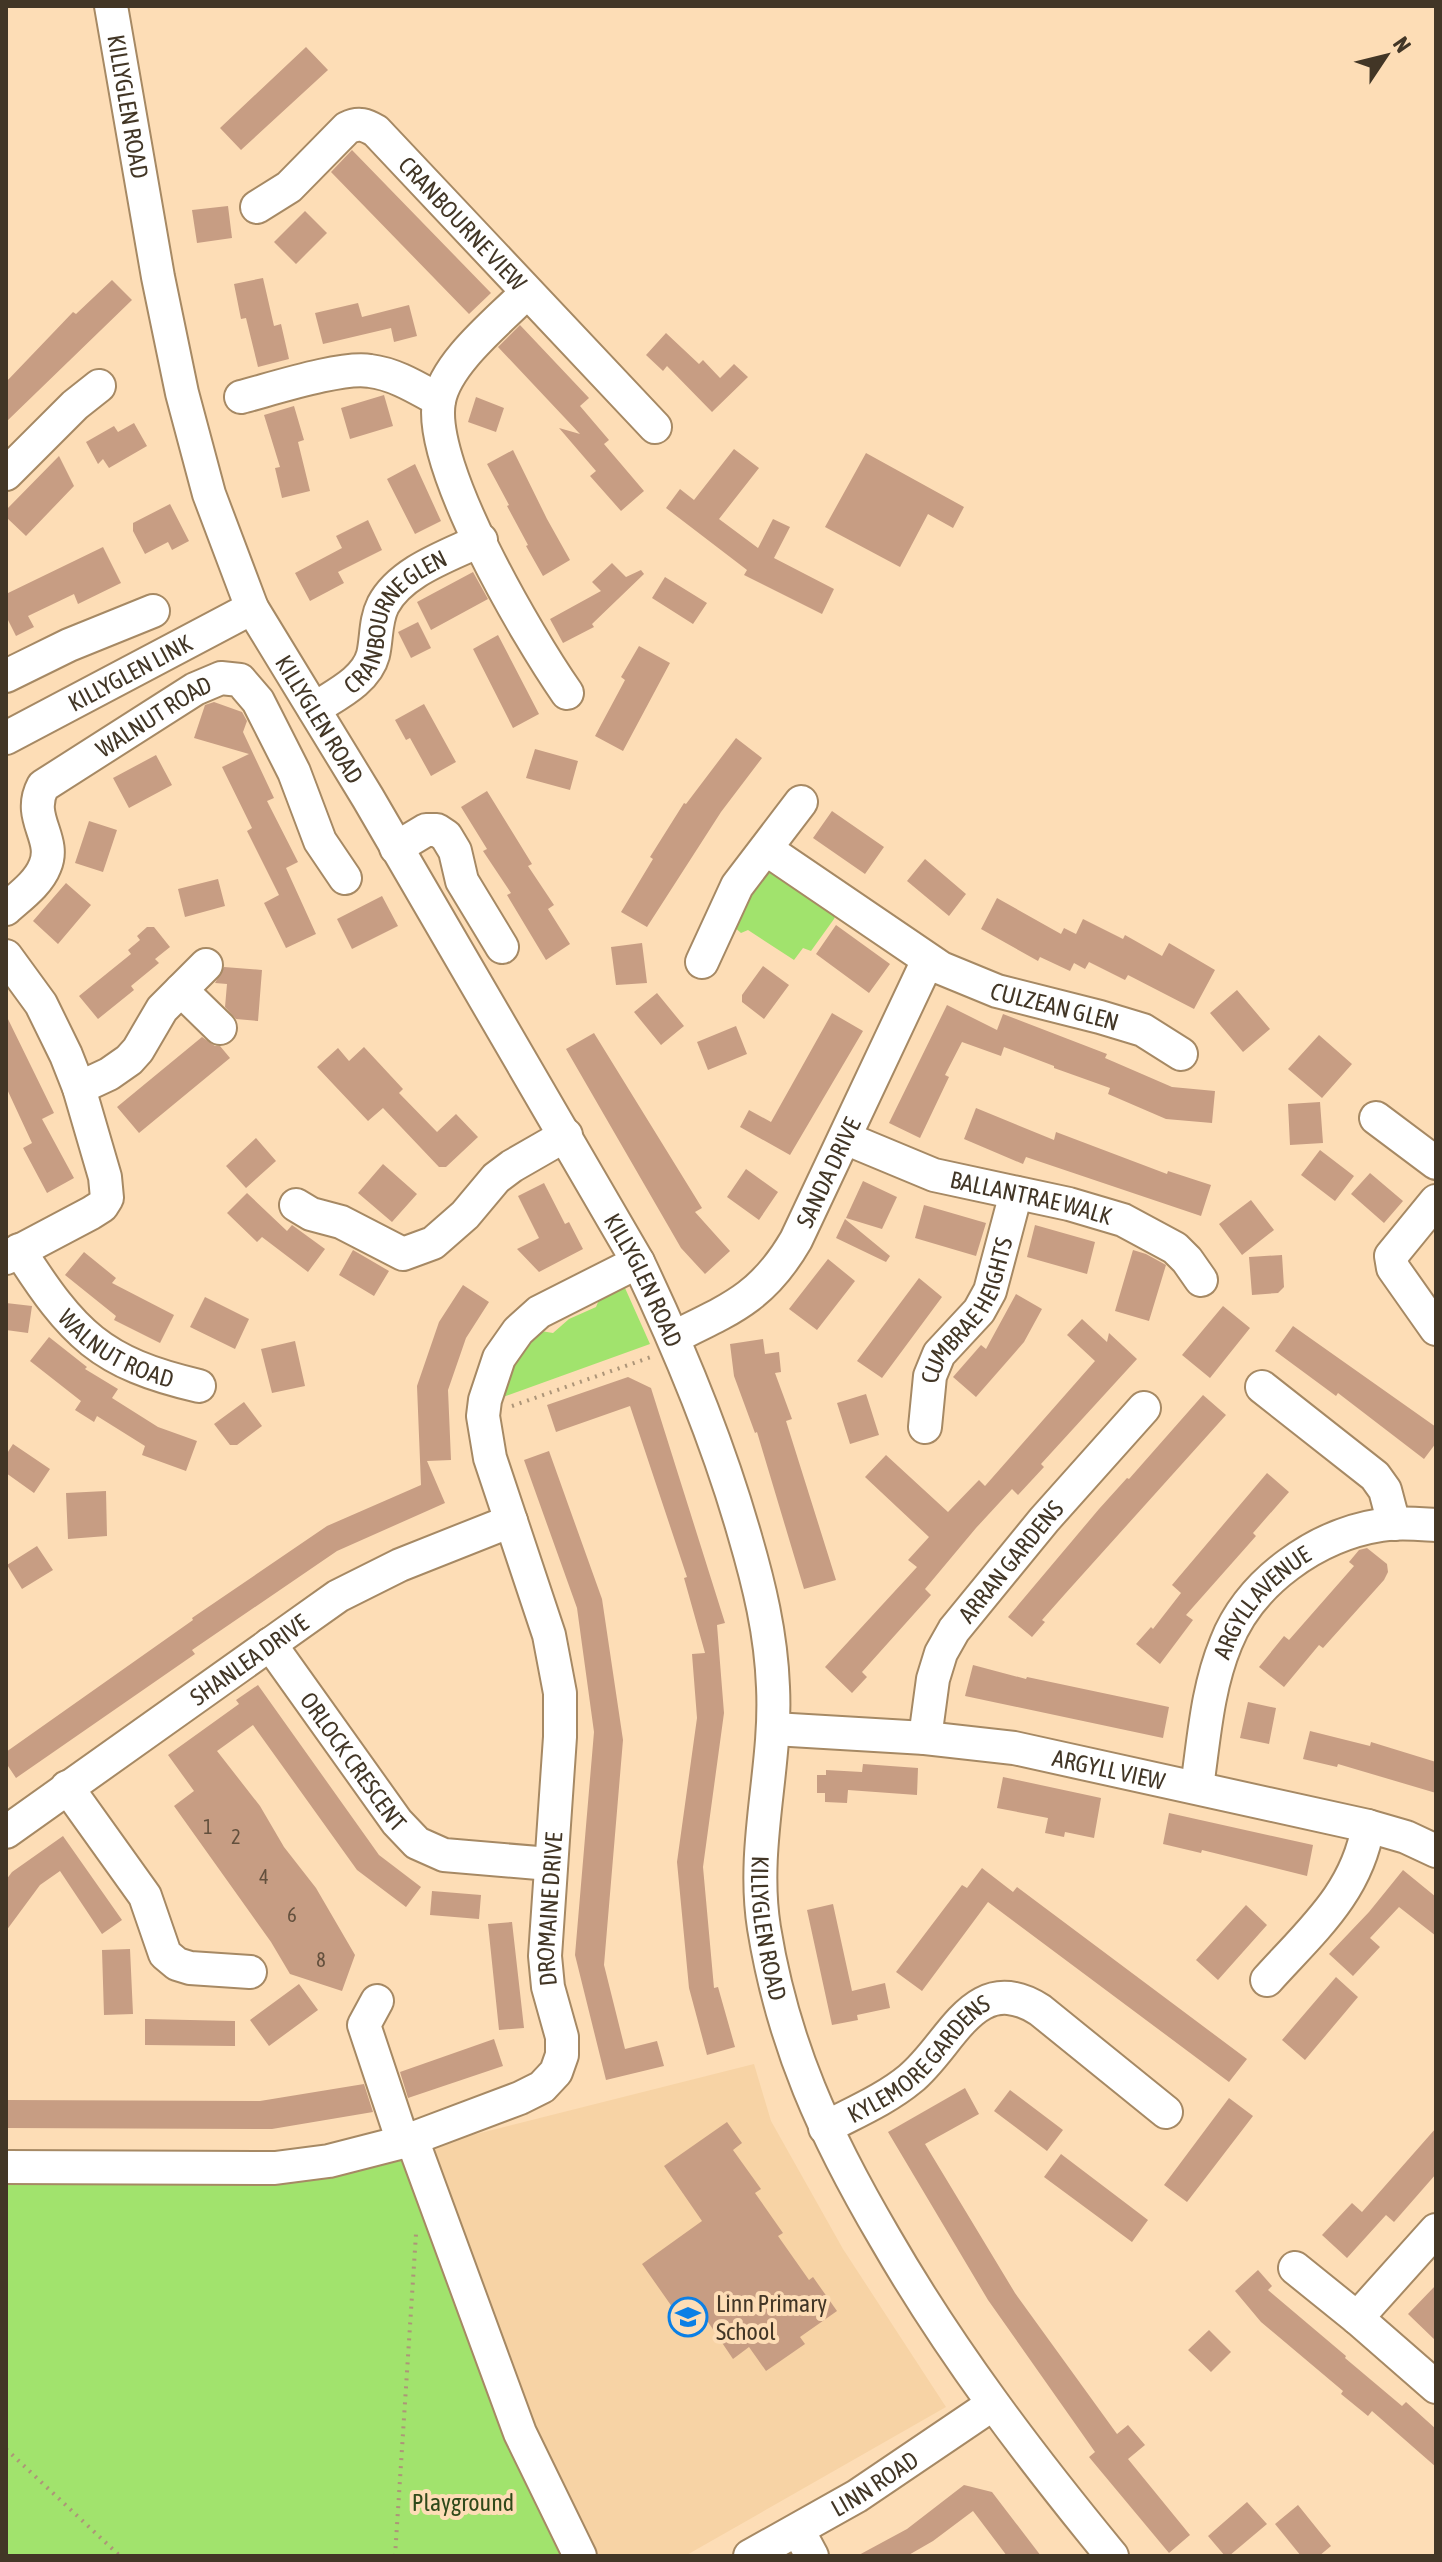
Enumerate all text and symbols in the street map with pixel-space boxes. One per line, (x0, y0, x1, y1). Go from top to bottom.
north arrow (1346, 16, 1426, 96)
text: N (1388, 32, 1417, 57)
street label: KILLYGLEN ROAD (103, 33, 154, 180)
street label: CRANBOURNE VIEW (394, 151, 533, 296)
street label: CRANBOURNE GLEN (338, 544, 451, 699)
street label: KILLYGLEN LINK (63, 629, 196, 716)
street label: KILLYGLEN ROAD (270, 650, 369, 788)
street label: WALNUT ROAD (91, 670, 215, 762)
street label: CULZEAN GLEN (987, 976, 1122, 1035)
street label: SANDA DRIVE (791, 1113, 865, 1231)
street label: BALLANTRAE WALK (948, 1165, 1115, 1230)
street label: KILLYGLEN ROAD (599, 1208, 688, 1351)
street label: CUMBRAE HEIGHTS (916, 1234, 1017, 1384)
street label: WALNUT ROAD (53, 1303, 177, 1392)
street label: ARRAN GARDENS (952, 1495, 1068, 1628)
street label: ARGYLL AVENUE (1208, 1540, 1315, 1662)
street label: SHANLEA DRIVE (185, 1608, 313, 1710)
street label: ORLOCK CRESCENT (295, 1687, 412, 1837)
street label: ARGYLL VIEW (1050, 1743, 1168, 1795)
house number: 1 (203, 1815, 213, 1838)
house number: 2 (231, 1825, 241, 1848)
street label: DROMAINE DRIVE (531, 1831, 567, 1987)
street label: KILLYGLEN ROAD (747, 1855, 792, 2003)
house number: 4 (259, 1865, 269, 1888)
house number: 6 (287, 1903, 297, 1926)
house number: 8 (316, 1948, 326, 1971)
street label: KYLEMORE GARDENS (843, 1989, 994, 2128)
place label: Linn Primary School (716, 2290, 827, 2345)
school or university icon: Linn Primary School (667, 2296, 709, 2338)
street label: LINN ROAD (826, 2445, 923, 2521)
park label: Playground (412, 2489, 514, 2516)

